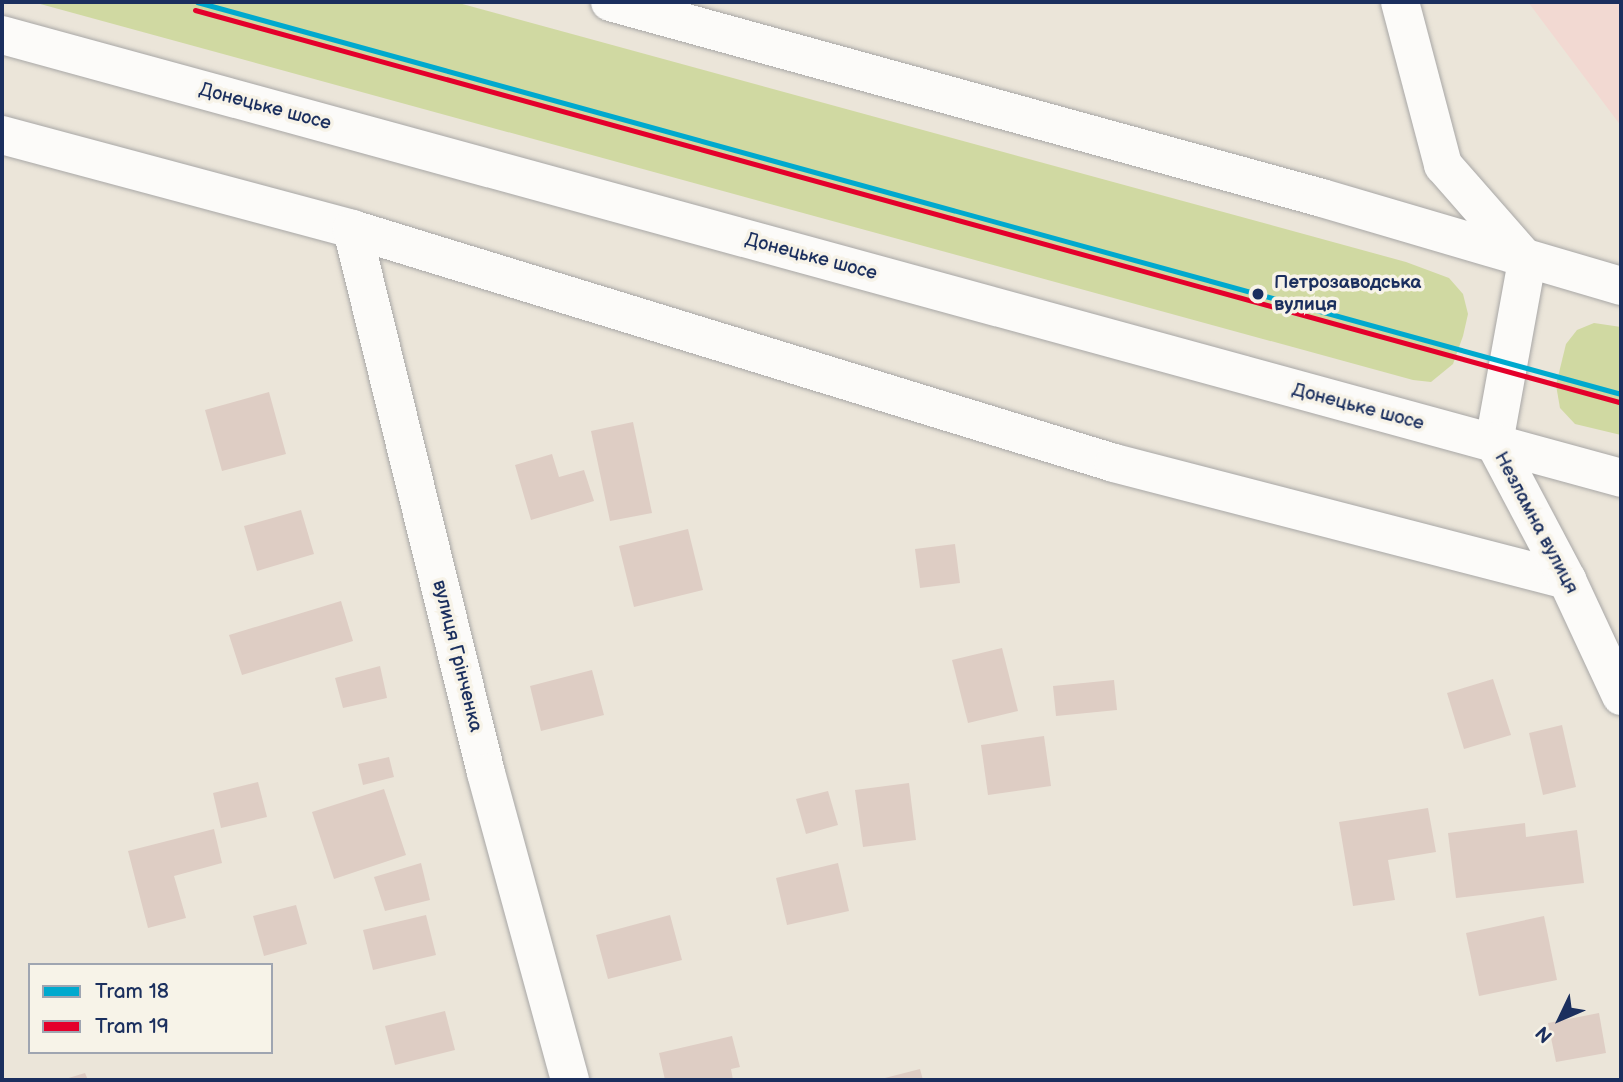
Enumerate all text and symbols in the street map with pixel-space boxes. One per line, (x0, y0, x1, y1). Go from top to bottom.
street label: Донецьке шосе (197, 78, 333, 136)
street label: Донецьке шосе (743, 228, 879, 286)
place label: Петрозаводська вулиця (1274, 272, 1421, 316)
marker: Петрозаводська вулиця (1248, 284, 1268, 304)
street label: Донецьке шосе (1290, 378, 1426, 436)
street label: Незламна вулиця (1489, 448, 1583, 598)
street label: вулиця Грінченка (427, 578, 487, 734)
legend (28, 963, 273, 1054)
text: Tram 18 (95, 979, 169, 1004)
north arrow (1525, 984, 1595, 1054)
text: Tram 19 (95, 1014, 169, 1039)
text: N (1531, 1021, 1558, 1047)

